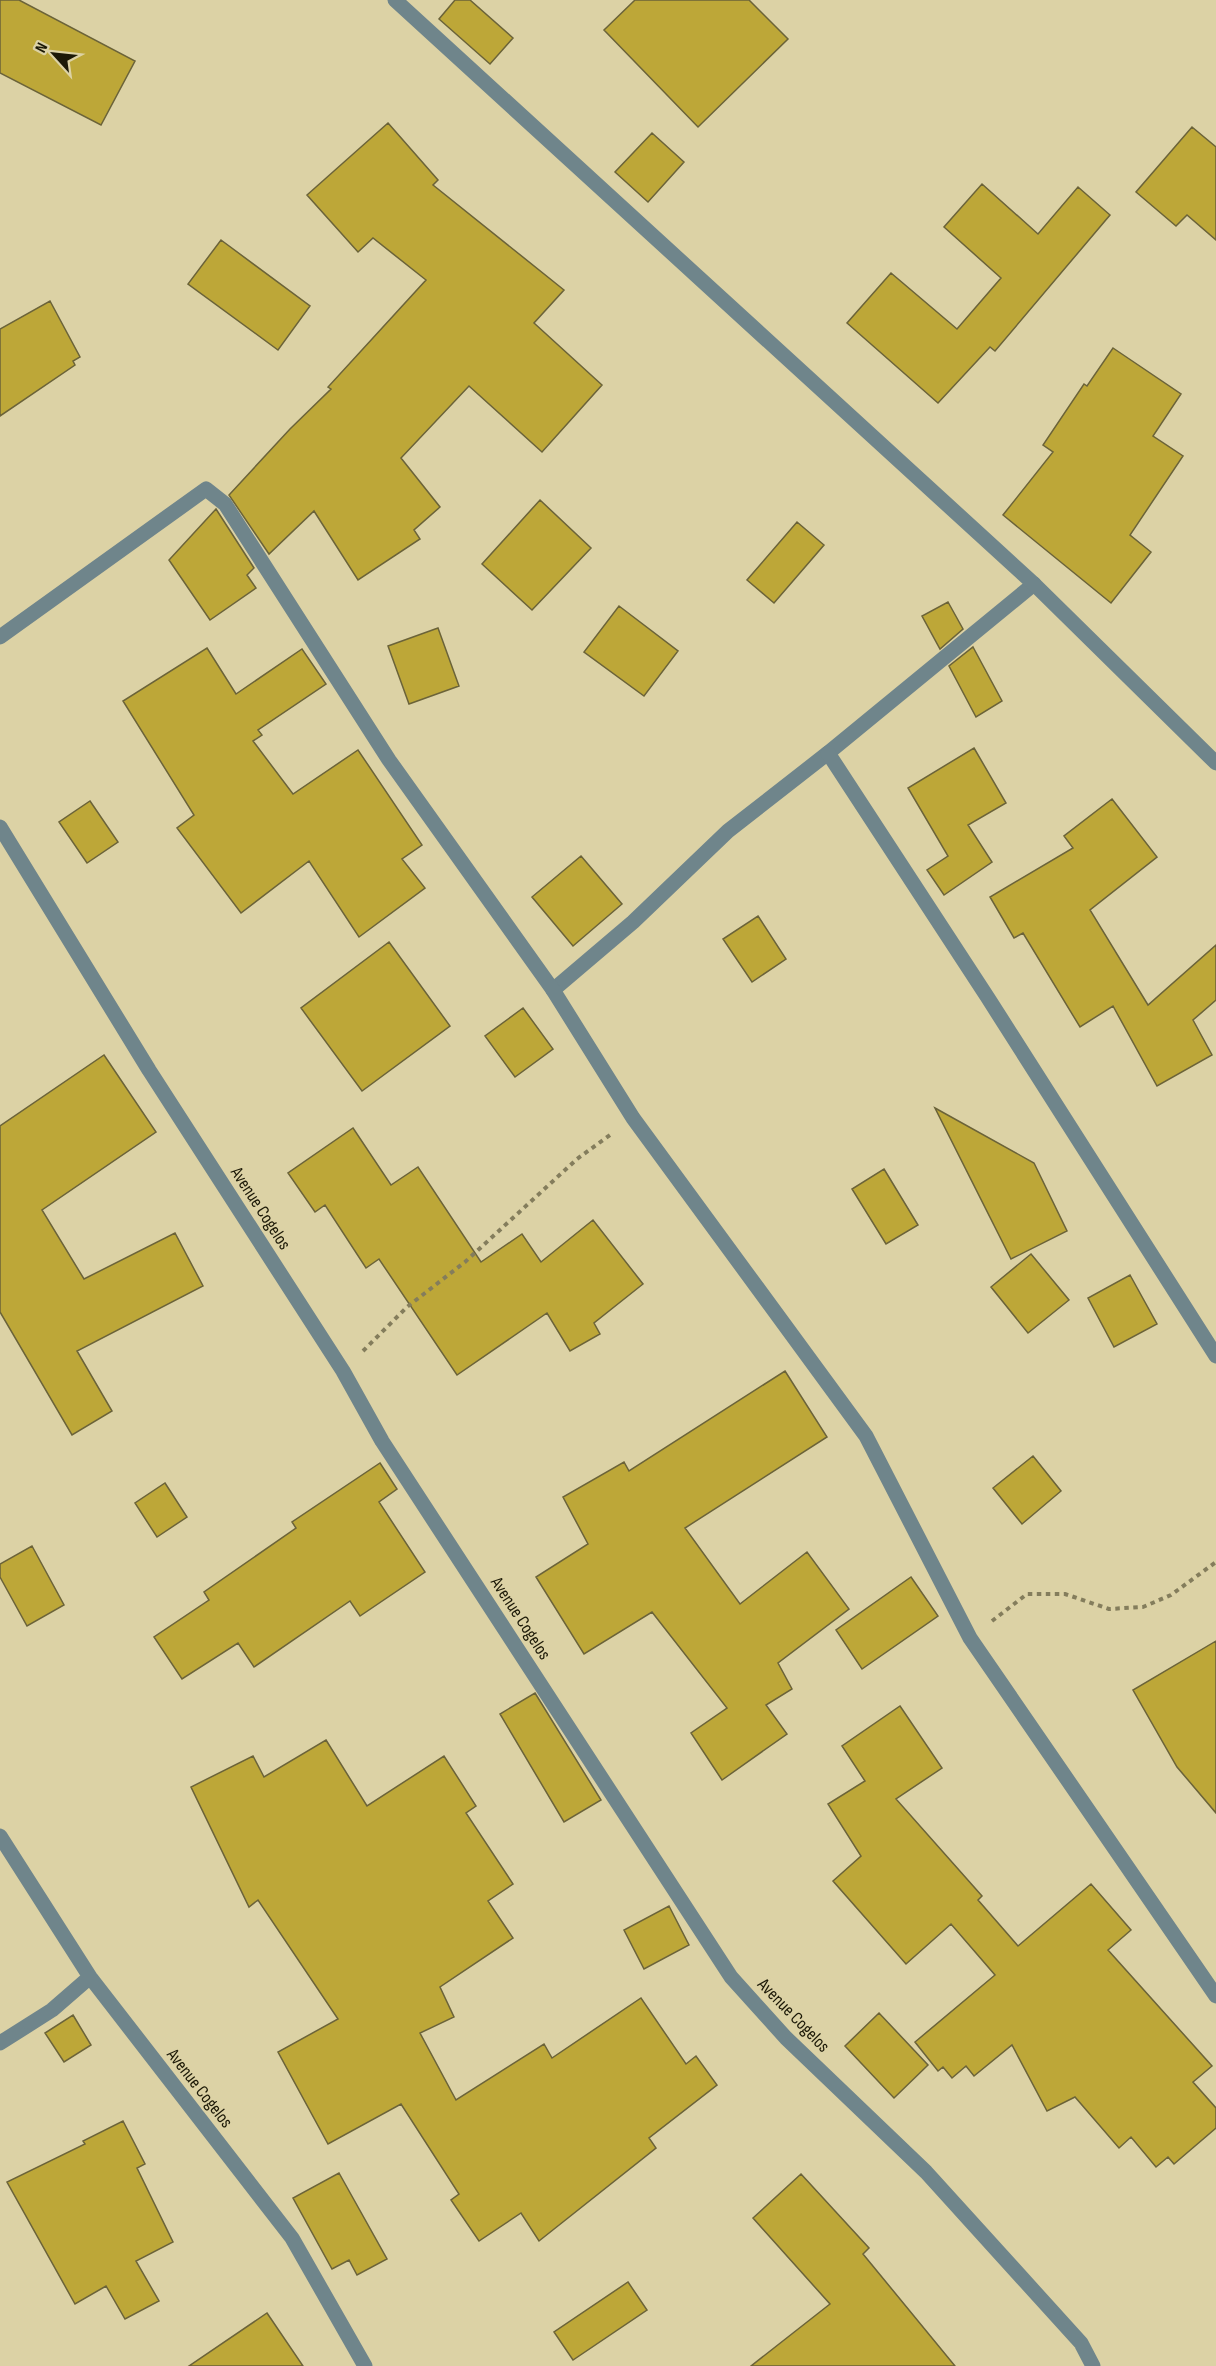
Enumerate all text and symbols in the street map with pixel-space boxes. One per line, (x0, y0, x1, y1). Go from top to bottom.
north arrow (24, 24, 84, 84)
text: N (32, 40, 52, 56)
street label: Avenue Cogelos (226, 1162, 295, 1254)
street label: Avenue Cogelos (486, 1572, 555, 1664)
street label: Avenue Cogelos (753, 1973, 834, 2057)
street label: Avenue Cogelos (162, 2044, 237, 2132)

